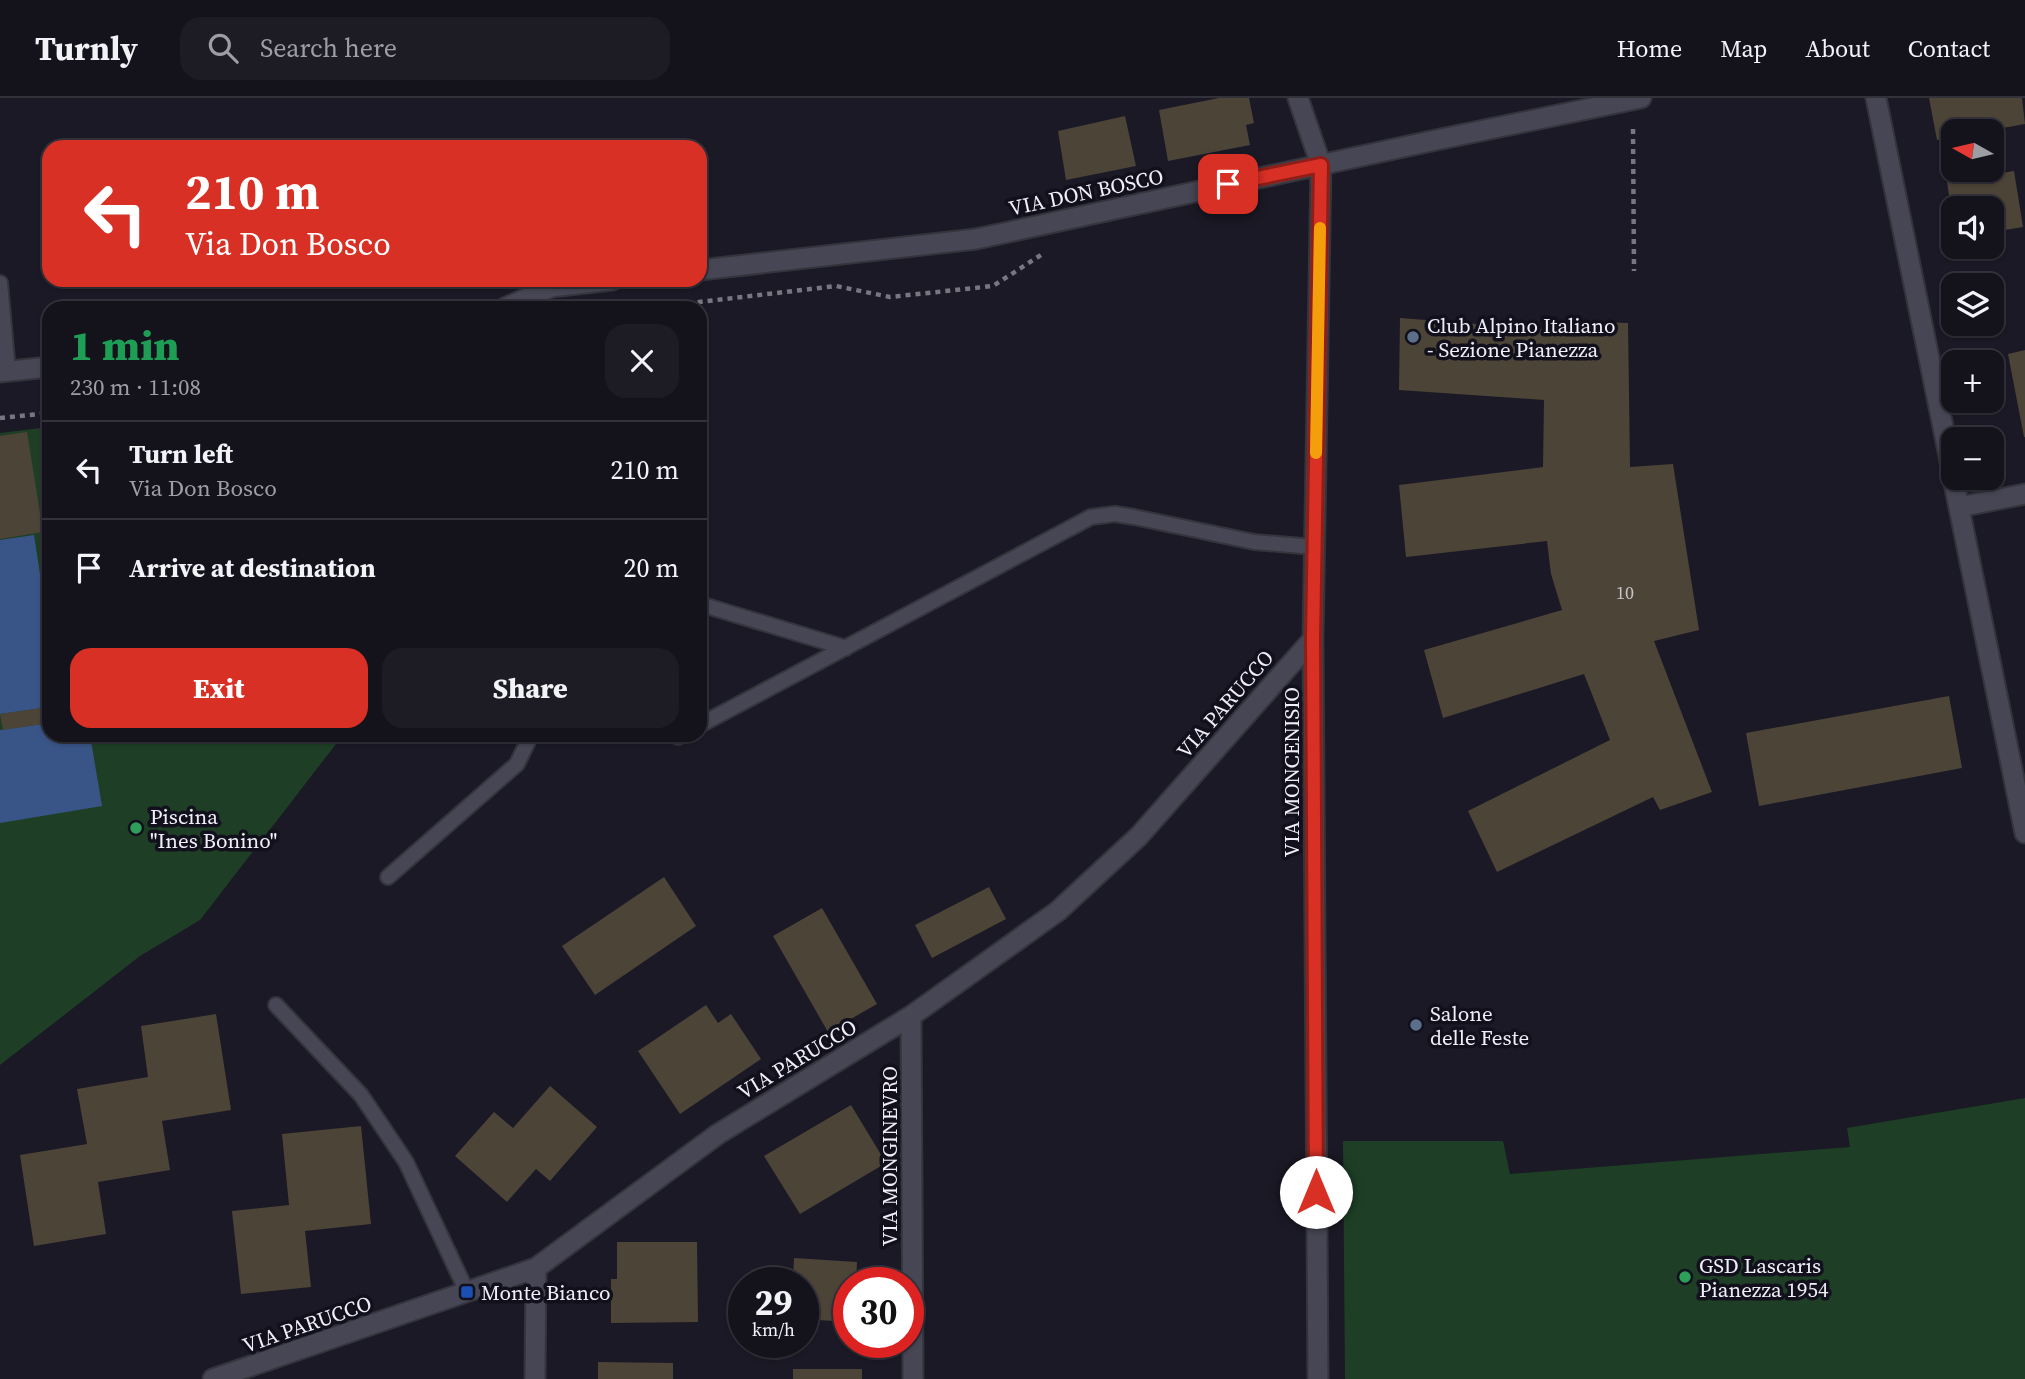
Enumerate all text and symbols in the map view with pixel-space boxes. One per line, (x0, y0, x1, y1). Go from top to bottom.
search box (180, 17, 670, 80)
text: Turnly (35, 26, 138, 71)
icon: search (204, 29, 242, 67)
text: Search here (260, 30, 397, 66)
text: Home (1617, 32, 1682, 65)
text: Map (1720, 32, 1767, 65)
text: About (1805, 32, 1870, 65)
text: Contact (1908, 32, 1990, 65)
north arrow (1941, 119, 2004, 182)
map controls (1941, 119, 2004, 490)
pin (1198, 154, 1258, 214)
text: 210 m (185, 158, 320, 225)
street label: VIA DON BOSCO (1006, 161, 1166, 223)
icon: arrive (1209, 165, 1247, 203)
icon: left (70, 168, 161, 259)
button: sound (1941, 196, 2004, 259)
text: Via Don Bosco (185, 222, 391, 266)
button: layers (1941, 273, 2004, 336)
place label: Club Alpino Italiano - Sezione Pianezza (1427, 311, 1615, 364)
text: 1 min (70, 316, 180, 374)
button: close (605, 324, 679, 398)
marker: Club Alpino Italiano - Sezione Pianezza (1405, 329, 1421, 345)
button: + (1941, 350, 2004, 413)
text: 230 m · 11:08 (70, 371, 201, 403)
button: − (1941, 427, 2004, 490)
text: Turn left (129, 436, 233, 472)
icon: left (70, 451, 108, 489)
text: 210 m (611, 452, 679, 488)
text: Via Don Bosco (129, 472, 277, 504)
icon: arrive (70, 549, 108, 587)
text: Arrive at destination (129, 550, 376, 586)
text: 20 m (624, 550, 679, 586)
house number: 10 (1616, 580, 1634, 605)
street label: VIA PARUCCO (1170, 644, 1280, 764)
button: Exit (70, 648, 368, 728)
button: Share (382, 648, 679, 728)
street label: VIA MONCENISIO (1277, 687, 1306, 857)
place label: Piscina "Ines Bonino" (150, 802, 277, 855)
marker: Piscina "Ines Bonino" (128, 820, 144, 836)
place label: Salone delle Feste (1430, 999, 1529, 1052)
street label: VIA PARUCCO (732, 1012, 862, 1106)
marker: Salone delle Feste (1408, 1017, 1424, 1033)
street label: VIA MONGINEVRO (875, 1066, 904, 1246)
position arrow (1279, 1155, 1353, 1229)
place label: GSD Lascaris Pianezza 1954 (1699, 1251, 1829, 1304)
speed limit sign: 30 (833, 1267, 924, 1358)
marker: GSD Lascaris Pianezza 1954 (1677, 1269, 1693, 1285)
place label: Monte Bianco (481, 1278, 611, 1307)
text: 29 (755, 1279, 792, 1327)
marker: Monte Bianco (459, 1284, 475, 1300)
street label: VIA PARUCCO (239, 1288, 375, 1360)
text: km/h (752, 1317, 795, 1342)

